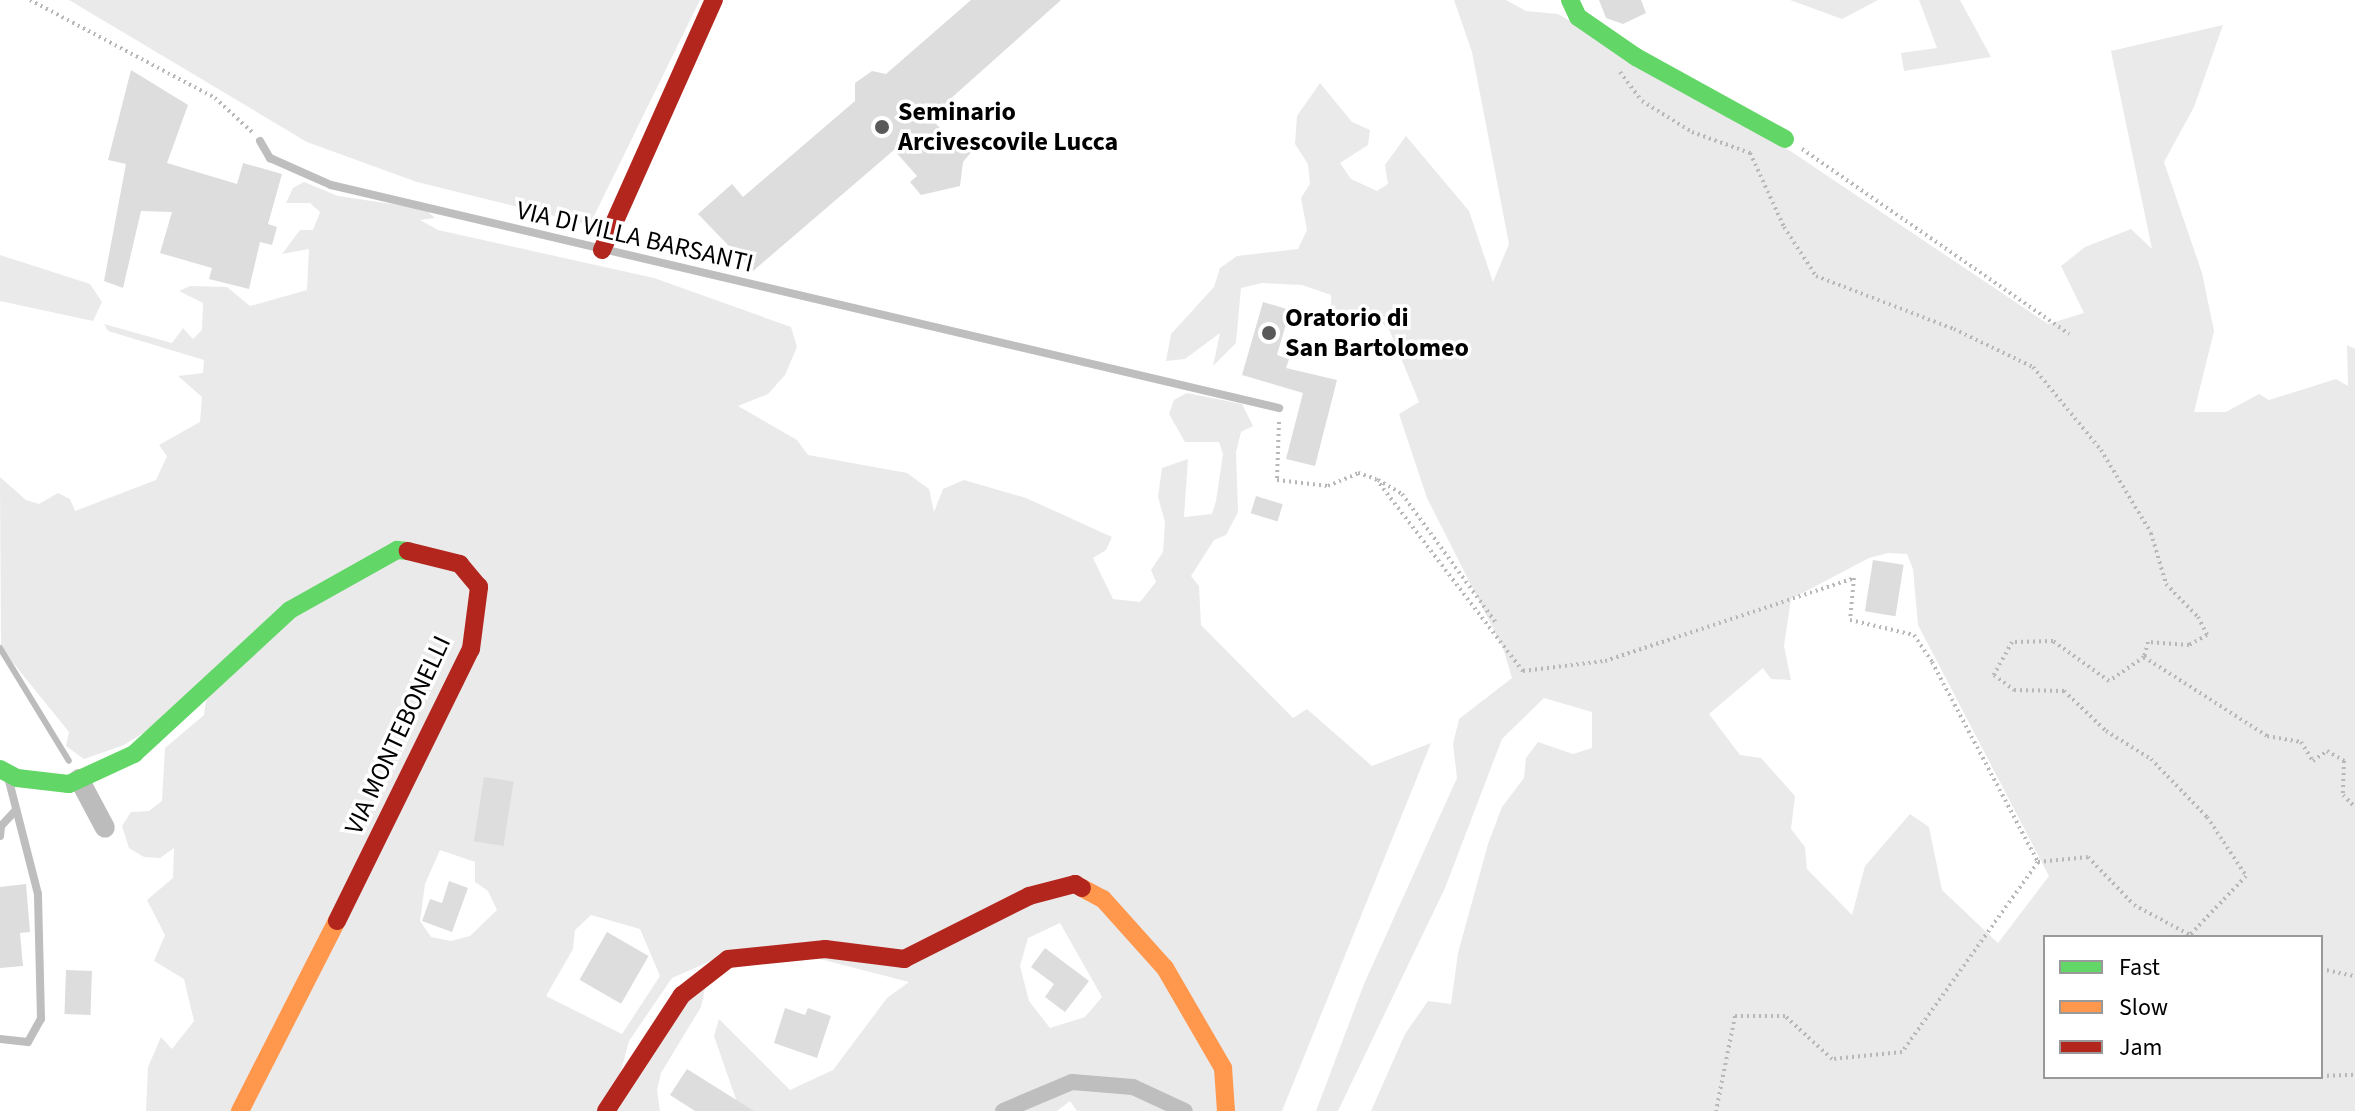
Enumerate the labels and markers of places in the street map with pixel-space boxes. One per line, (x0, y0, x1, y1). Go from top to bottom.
place label: Seminario Arcivescovile Lucca (898, 96, 1118, 158)
marker: Seminario Arcivescovile Lucca (873, 118, 891, 136)
place label: Oratorio di San Bartolomeo (1285, 302, 1469, 364)
marker: Oratorio di San Bartolomeo (1260, 324, 1278, 342)

